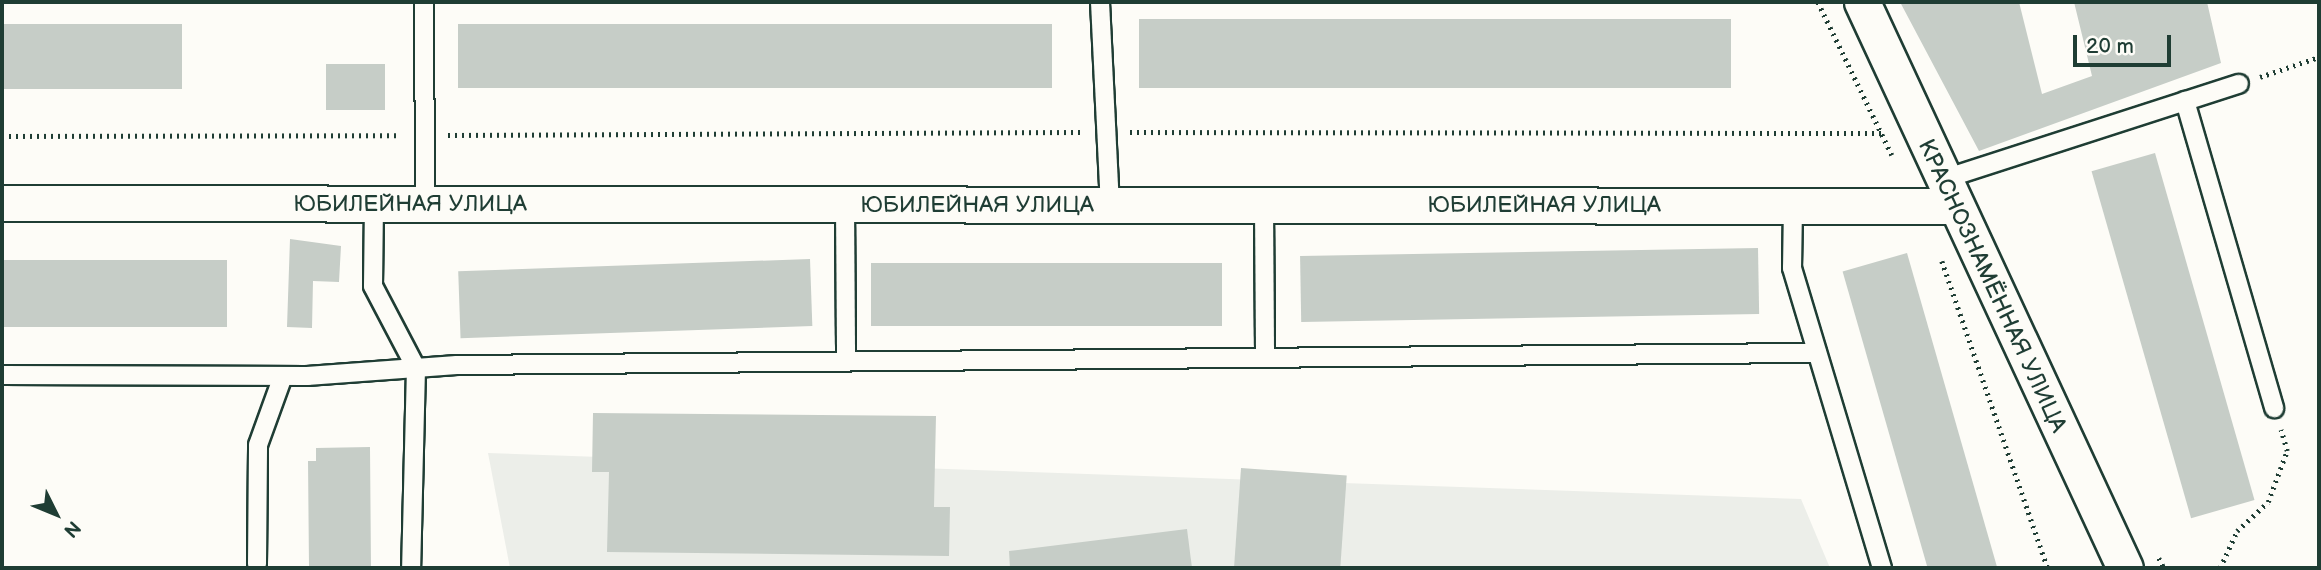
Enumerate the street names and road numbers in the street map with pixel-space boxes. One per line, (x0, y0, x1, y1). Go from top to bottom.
street label: КРАСНОЗНАМЁННАЯ УЛИЦА (1912, 135, 2072, 437)
street label: ЮБИЛЕЙНАЯ УЛИЦА (293, 190, 527, 218)
street label: ЮБИЛЕЙНАЯ УЛИЦА (860, 191, 1094, 219)
street label: ЮБИЛЕЙНАЯ УЛИЦА (1427, 191, 1661, 219)

